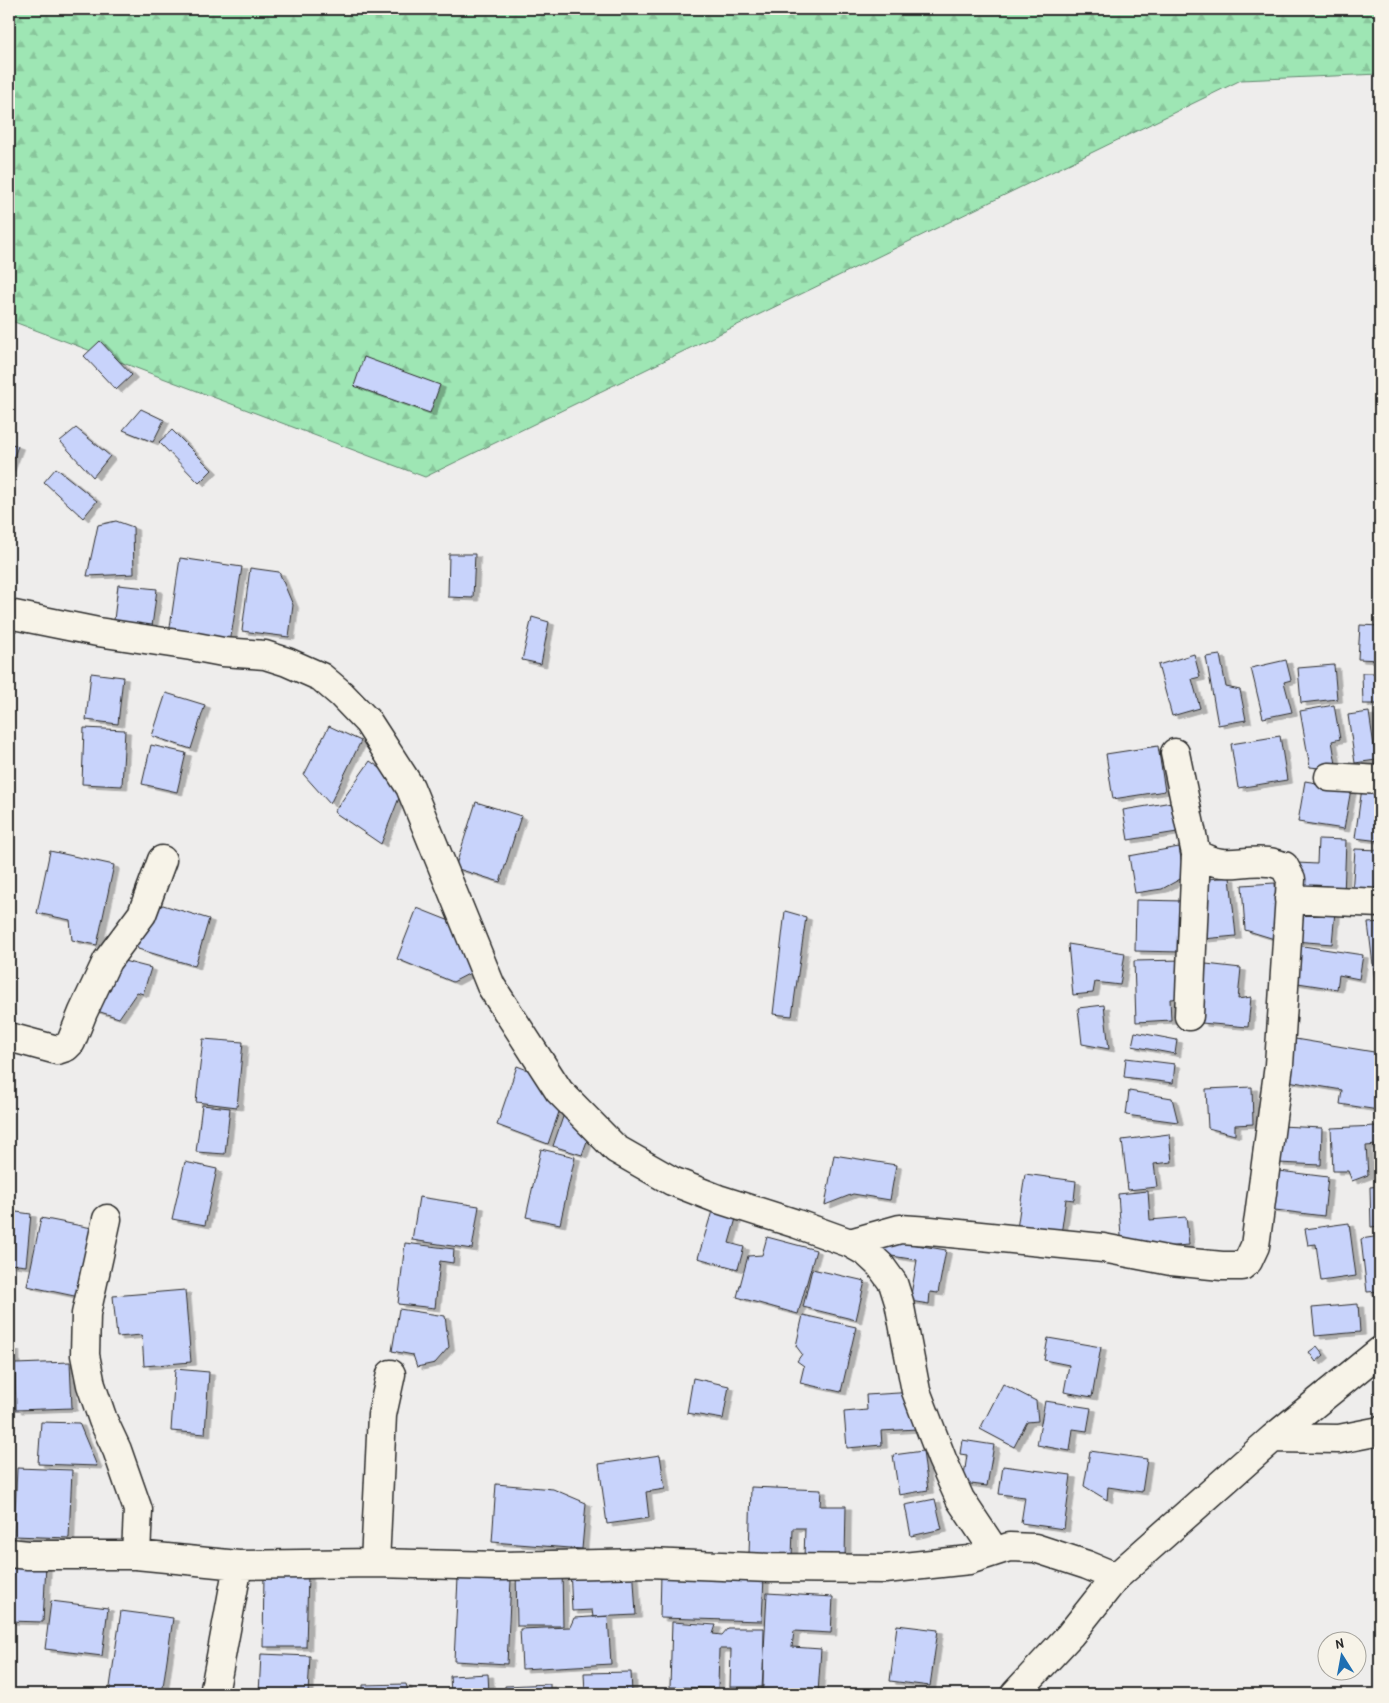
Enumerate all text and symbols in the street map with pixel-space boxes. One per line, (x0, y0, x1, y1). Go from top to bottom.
north arrow (1316, 1630, 1366, 1680)
text: N (1334, 1633, 1345, 1653)

